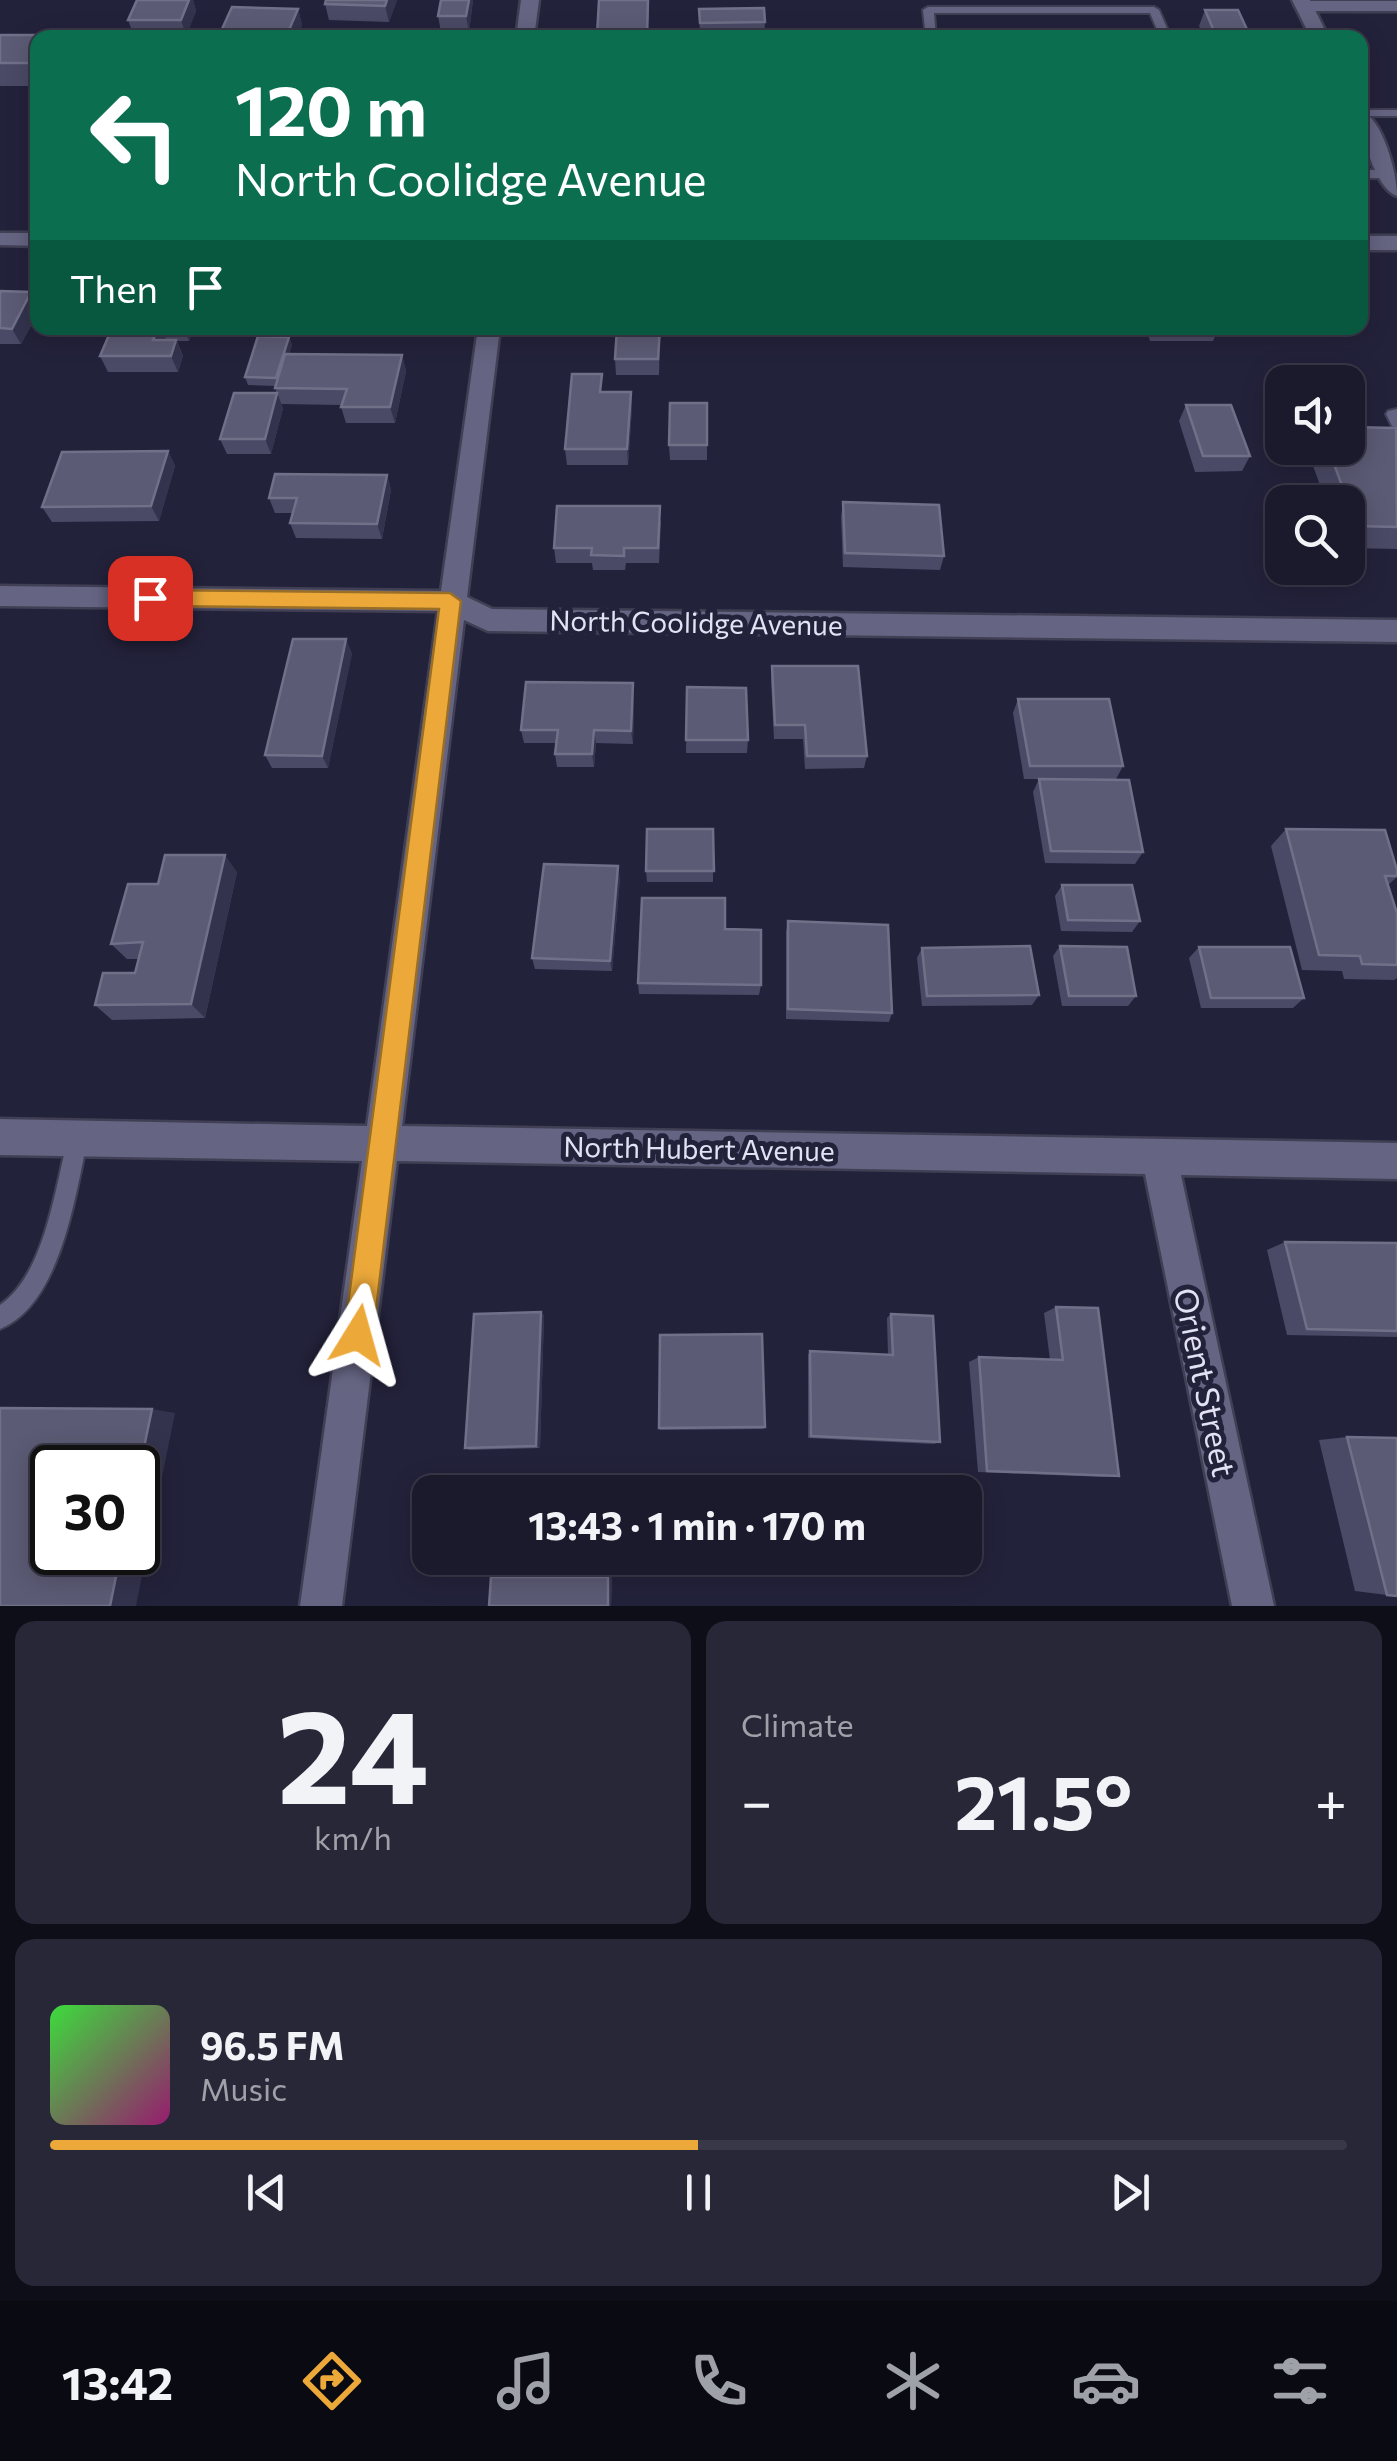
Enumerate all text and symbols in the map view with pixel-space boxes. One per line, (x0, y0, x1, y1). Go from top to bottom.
text: 120 m (235, 65, 427, 150)
icon: left (70, 70, 200, 200)
text: North Coolidge Avenue (235, 150, 707, 205)
icon: arrive (178, 260, 233, 315)
text: Then (70, 264, 158, 311)
map controls (1265, 365, 1365, 585)
button: sound (1265, 365, 1365, 465)
button: search (1265, 485, 1365, 585)
pin (108, 556, 193, 641)
icon: arrive (123, 571, 178, 626)
street label: North Coolidge Avenue (549, 602, 843, 642)
street label: North Hubert Avenue (563, 1129, 835, 1167)
position arrow (306, 1283, 410, 1387)
street label: Orient Street (1166, 1284, 1246, 1480)
speed limit sign: 30 (30, 1445, 160, 1575)
text: 13:43 · 1 min · 170 m (528, 1501, 866, 1548)
text: 24 (277, 1672, 429, 1831)
text: Climate (741, 1704, 854, 1744)
text: 21.5° (954, 1754, 1133, 1845)
text: − (741, 1766, 772, 1833)
text: + (1315, 1766, 1347, 1833)
text: km/h (314, 1817, 392, 1857)
text: 96.5 FM (200, 2021, 344, 2068)
text: Music (200, 2068, 287, 2108)
icon: previous (239, 2165, 294, 2220)
icon: pause (671, 2165, 726, 2220)
icon: next (1103, 2165, 1158, 2220)
icon: directions (297, 2346, 367, 2416)
icon: music (491, 2346, 561, 2416)
icon: phone (684, 2346, 754, 2416)
icon: climate (878, 2346, 948, 2416)
icon: car (1071, 2346, 1141, 2416)
icon: filters (1265, 2346, 1335, 2416)
text: 13:42 (62, 2354, 173, 2409)

